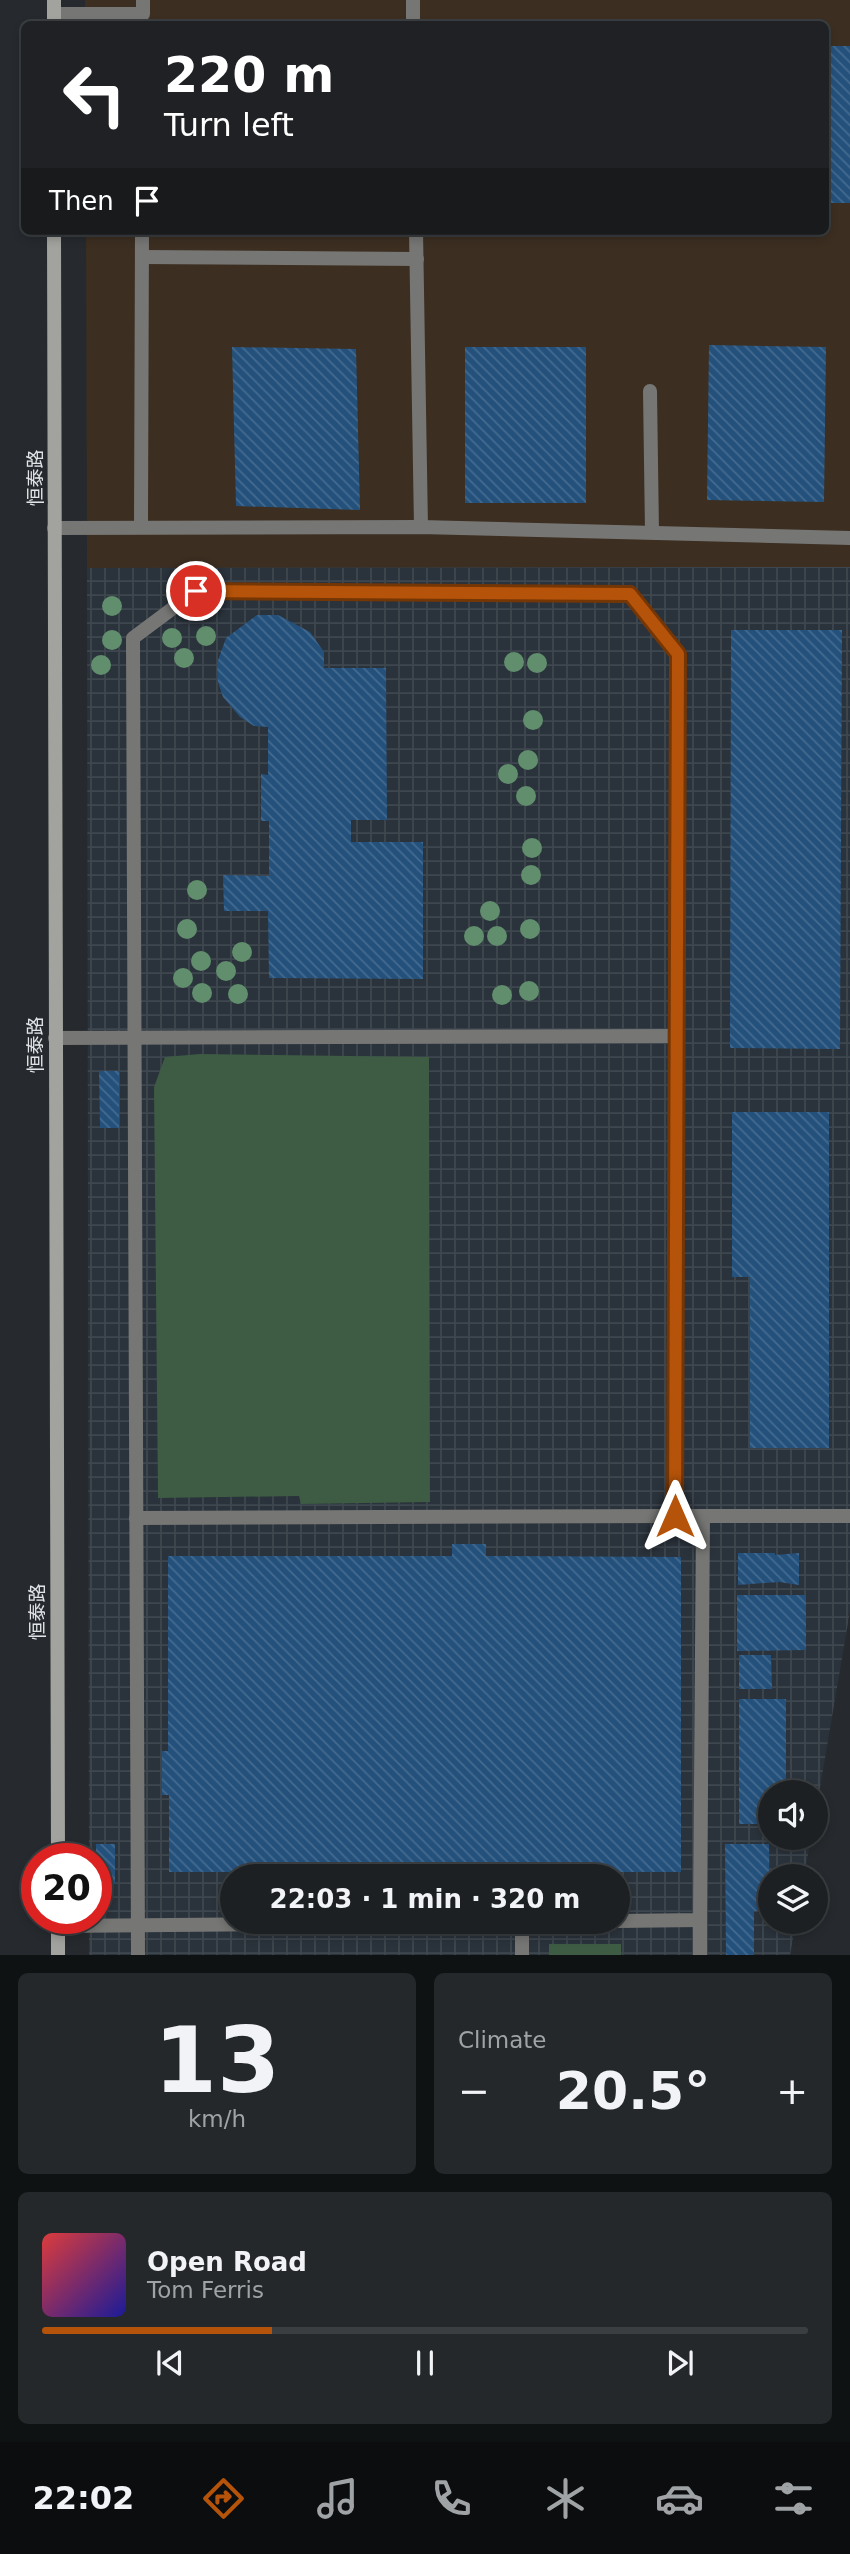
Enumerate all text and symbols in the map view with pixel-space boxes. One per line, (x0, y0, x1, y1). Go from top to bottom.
text: 220 m (164, 47, 334, 104)
icon: left (49, 49, 140, 140)
text: Turn left (164, 106, 294, 144)
icon: arrive (128, 182, 166, 220)
text: Then (49, 186, 114, 216)
street label: 恒泰路 (24, 449, 46, 507)
pin (166, 561, 226, 621)
icon: arrive (177, 572, 215, 610)
street label: 恒泰路 (24, 1016, 46, 1074)
position arrow (638, 1479, 712, 1553)
street label: 恒泰路 (26, 1583, 48, 1641)
map controls (758, 1780, 828, 1934)
button: sound (758, 1780, 828, 1850)
speed limit sign: 20 (21, 1843, 112, 1934)
button: layers (758, 1864, 828, 1934)
text: 22:03 · 1 min · 320 m (270, 1884, 580, 1914)
text: 13 (154, 2008, 280, 2113)
text: Climate (458, 2027, 547, 2053)
text: 20.5° (556, 2061, 710, 2121)
text: − (458, 2069, 490, 2113)
text: + (776, 2069, 808, 2113)
text: km/h (188, 2106, 246, 2132)
text: Open Road (147, 2247, 307, 2277)
text: Tom Ferris (147, 2277, 264, 2303)
icon: previous (151, 2344, 189, 2382)
icon: pause (406, 2344, 444, 2382)
icon: next (661, 2344, 699, 2382)
icon: directions (199, 2474, 248, 2523)
icon: music (313, 2474, 362, 2523)
icon: phone (427, 2474, 476, 2523)
icon: climate (541, 2474, 590, 2523)
icon: car (655, 2474, 704, 2523)
icon: filters (769, 2474, 818, 2523)
text: 22:02 (32, 2479, 134, 2517)

